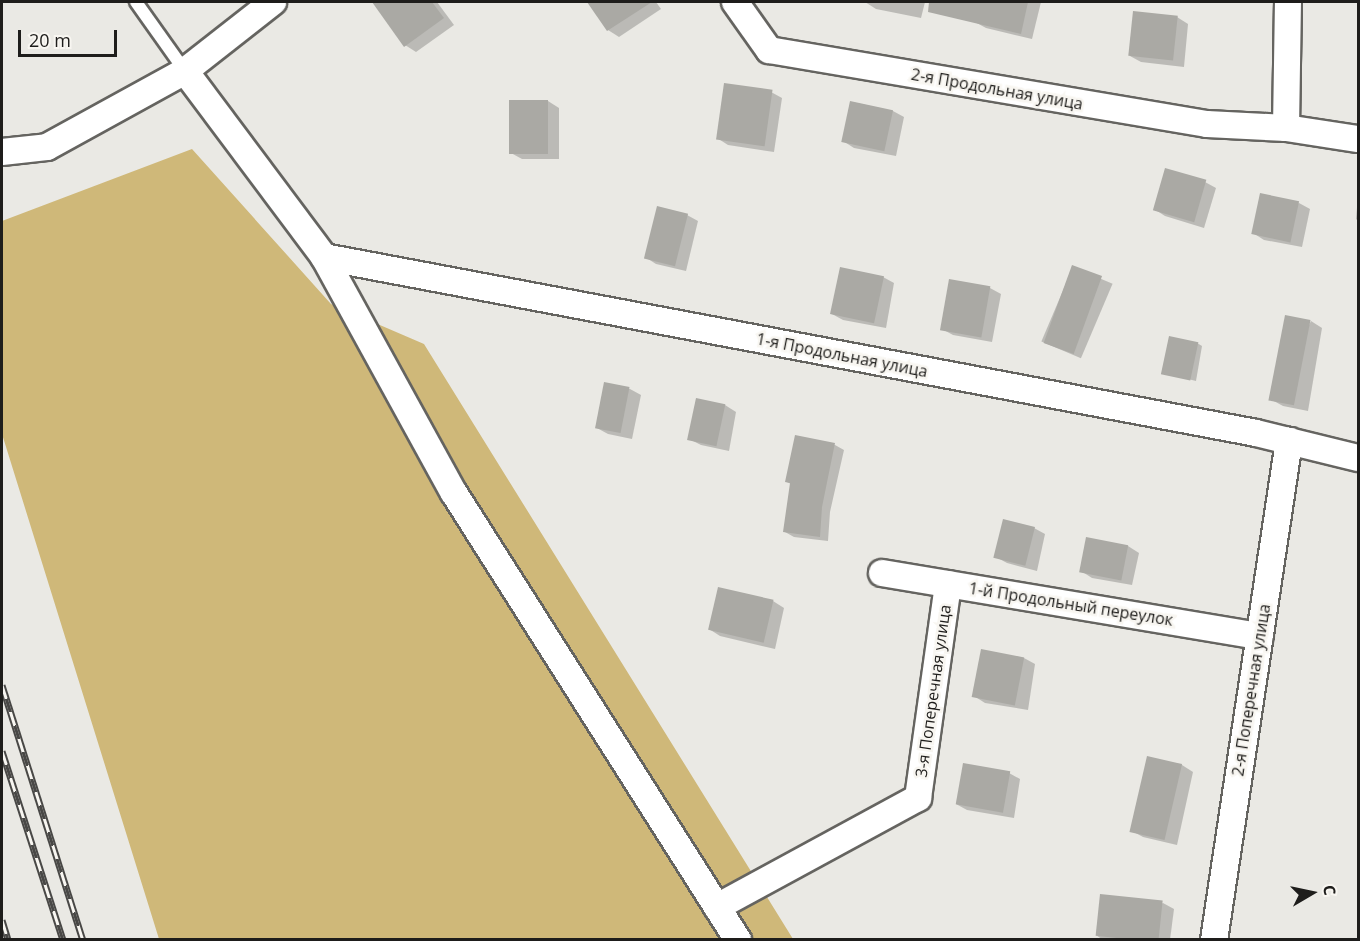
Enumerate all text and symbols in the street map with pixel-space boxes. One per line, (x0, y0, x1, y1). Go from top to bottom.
scale bar (21, 18, 120, 56)
text: 20 m (29, 28, 71, 52)
street label: 2-я Продольная улица (910, 64, 1084, 114)
street label: 1-я Продольная улица (755, 329, 929, 381)
street label: 1-й Продольный переулок (967, 578, 1175, 630)
street label: 2-я Поперечная улица (1228, 602, 1274, 778)
street label: 3-я Поперечная улица (911, 603, 955, 779)
north arrow (1282, 863, 1342, 923)
text: С (1318, 883, 1341, 897)

